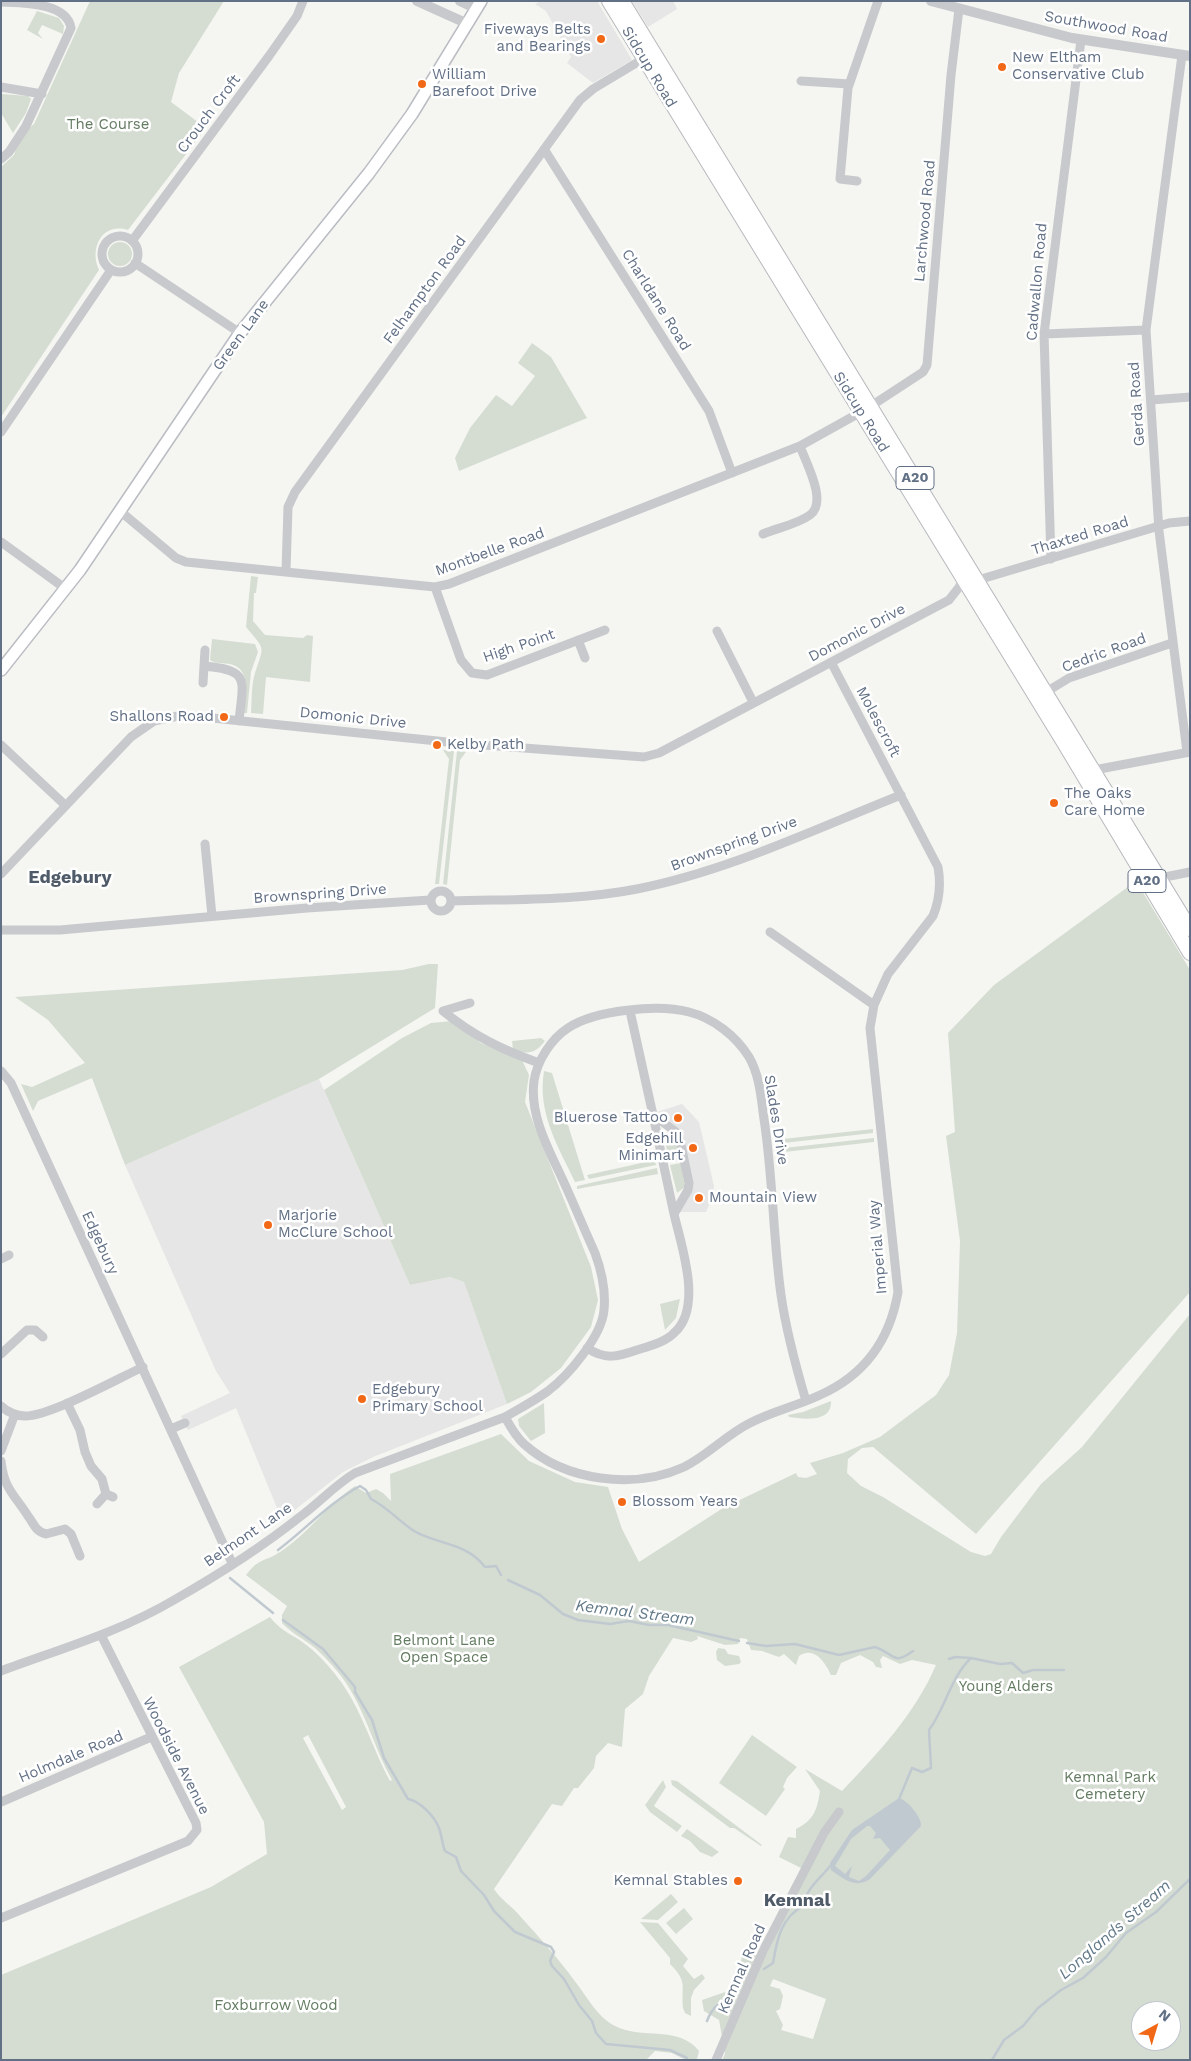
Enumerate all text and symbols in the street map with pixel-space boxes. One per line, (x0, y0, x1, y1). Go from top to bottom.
street label: Southwood Road (1043, 7, 1169, 47)
place label: Fiveways Belts and Bearings (484, 21, 591, 56)
street label: Sidcup Road (618, 23, 680, 111)
marker: Fiveways Belts and Bearings (595, 33, 607, 45)
place label: New Eltham Conservative Club (1012, 49, 1144, 84)
marker: New Eltham Conservative Club (996, 61, 1008, 73)
place label: William Barefoot Drive (432, 66, 537, 101)
street label: Crouch Croft (174, 71, 244, 157)
marker: William Barefoot Drive (416, 78, 428, 90)
park label: The Course (67, 116, 149, 134)
street label: Larchwood Road (911, 159, 939, 283)
street label: Cadwallon Road (1023, 222, 1051, 342)
street label: Felhampton Road (380, 232, 470, 348)
street label: Charldane Road (618, 246, 694, 354)
street label: Green Lane (209, 296, 273, 374)
street label: Gerda Road (1125, 361, 1149, 447)
street label: Sidcup Road (829, 368, 893, 456)
road number: A20 (896, 466, 934, 489)
street label: Thaxted Road (1029, 513, 1131, 559)
street label: Montbelle Road (433, 524, 547, 580)
street label: Domonic Drive (805, 600, 909, 666)
street label: High Point (481, 625, 557, 667)
street label: Cedric Road (1059, 629, 1149, 677)
street label: Molescroft (852, 684, 904, 760)
street label: Domonic Drive (299, 703, 407, 733)
place label: Shallons Road (110, 708, 214, 726)
marker: Shallons Road (218, 711, 230, 723)
place label: Kelby Path (447, 736, 524, 754)
marker: Kelby Path (431, 739, 443, 751)
place label: The Oaks Care Home (1064, 785, 1145, 820)
marker: The Oaks Care Home (1048, 797, 1060, 809)
street label: Brownspring Drive (668, 813, 800, 875)
district label: Edgebury (28, 867, 112, 889)
road number: A20 (1128, 869, 1166, 892)
street label: Brownspring Drive (253, 880, 387, 908)
street label: Slades Drive (760, 1074, 792, 1166)
place label: Bluerose Tattoo (554, 1109, 668, 1127)
marker: Bluerose Tattoo (672, 1112, 684, 1124)
place label: Edgehill Minimart (618, 1130, 683, 1165)
marker: Edgehill Minimart (687, 1142, 699, 1154)
place label: Mountain View (709, 1189, 817, 1207)
marker: Mountain View (693, 1192, 705, 1204)
street label: Imperial Way (865, 1199, 891, 1295)
place label: Marjorie McClure School (278, 1207, 393, 1242)
street label: Edgebury (78, 1208, 122, 1278)
marker: Marjorie McClure School (262, 1219, 274, 1231)
place label: Edgebury Primary School (372, 1381, 483, 1416)
marker: Edgebury Primary School (356, 1393, 368, 1405)
place label: Blossom Years (632, 1493, 738, 1511)
marker: Blossom Years (616, 1496, 628, 1508)
street label: Belmont Lane (201, 1499, 295, 1571)
water label: Kemnal Stream (574, 1596, 696, 1630)
park label: Belmont Lane Open Space (393, 1632, 495, 1667)
park label: Young Alders (959, 1678, 1053, 1696)
street label: Woodside Avenue (139, 1694, 213, 1818)
street label: Holmdale Road (16, 1727, 126, 1787)
park label: Kemnal Park Cemetery (1064, 1769, 1156, 1804)
place label: Kemnal Stables (613, 1872, 728, 1890)
marker: Kemnal Stables (732, 1875, 744, 1887)
water label: Longlands Stream (1055, 1876, 1175, 1984)
district label: Kemnal (764, 1890, 830, 1912)
street label: Kemnal Road (714, 1921, 770, 2017)
park label: Foxburrow Wood (214, 1997, 338, 2015)
north arrow (1131, 2001, 1181, 2051)
text: N (1156, 2006, 1174, 2025)

